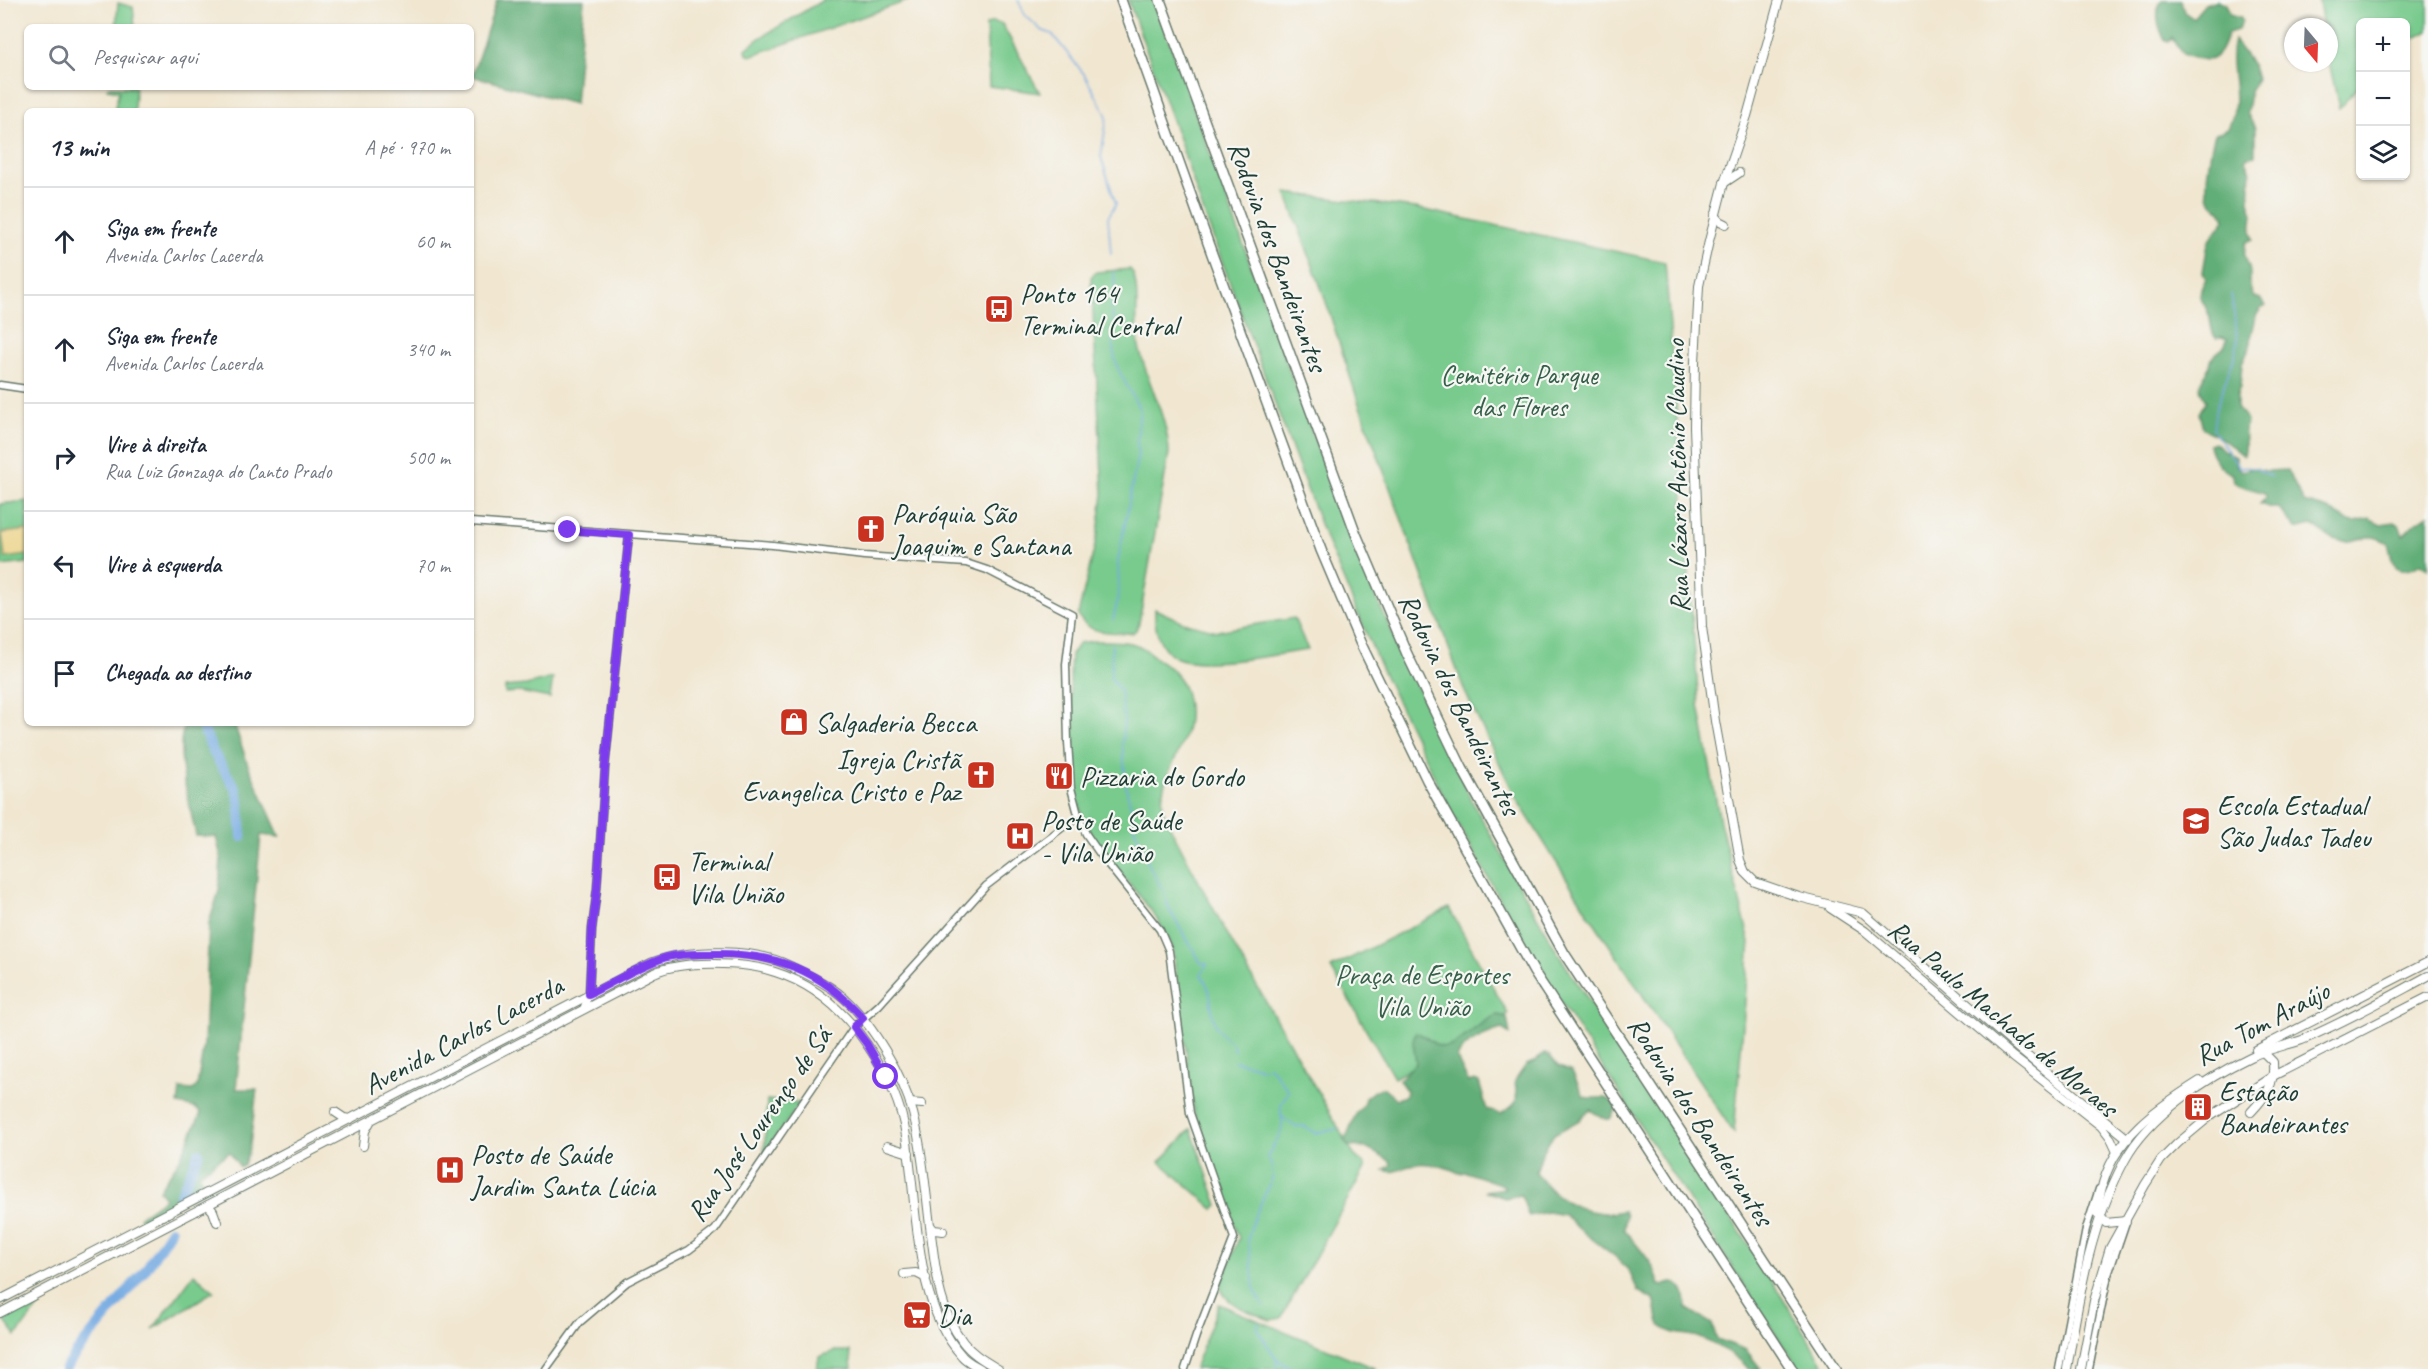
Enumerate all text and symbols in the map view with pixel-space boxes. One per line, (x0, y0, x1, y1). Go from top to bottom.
north arrow (2284, 18, 2338, 72)
map controls (2356, 18, 2410, 180)
button: + (2356, 18, 2410, 72)
search box (24, 24, 474, 90)
icon: search (45, 41, 78, 74)
text: Pesquisar aqui (93, 43, 198, 71)
button: − (2356, 72, 2410, 126)
button: layers (2356, 126, 2410, 180)
text: 13 min (48, 131, 110, 164)
text: A pé · 970 m (365, 135, 450, 160)
street label: Rodovia dos Bandeirantes (1220, 136, 1337, 378)
text: Siga em frente (105, 215, 216, 243)
icon: ahead (48, 225, 81, 258)
text: 60 m (416, 229, 450, 254)
text: Avenida Carlos Lacerda (105, 243, 263, 268)
place label: Ponto 164 Terminal Central (1020, 276, 1183, 343)
bus stop icon: Ponto 164 Terminal Central (983, 293, 1015, 325)
text: Siga em frente (105, 323, 216, 351)
icon: ahead (48, 333, 81, 366)
text: 340 m (407, 337, 450, 362)
street label: Rua Lázaro Antônio Claudino (1657, 337, 1697, 613)
text: Avenida Carlos Lacerda (105, 351, 263, 376)
park label: Cemitério Parque das Flores (1440, 357, 1599, 424)
text: Vire à direita (105, 431, 205, 459)
icon: right (48, 441, 81, 474)
text: 500 m (407, 445, 450, 470)
text: Rua Luiz Gonzaga do Canto Prado (105, 459, 332, 484)
place label: Paróquia São Joaquim e Santana (890, 496, 1072, 563)
church icon: Paróquia São Joaquim e Santana (855, 513, 887, 545)
route end (554, 516, 580, 542)
icon: left (48, 549, 81, 582)
text: Vire à esquerda (105, 551, 221, 579)
text: 70 m (416, 553, 450, 578)
street label: Rodovia dos Bandeirantes (1391, 587, 1530, 823)
icon: arrive (48, 657, 81, 690)
text: Chegada ao destino (105, 659, 250, 687)
place label: Salgaderia Becca (815, 705, 978, 740)
shop icon: Salgaderia Becca (778, 706, 810, 738)
place label: Igreja Cristã Evangelica Cristo e Paz (742, 742, 963, 809)
church icon: Igreja Cristã Evangelica Cristo e Paz (965, 759, 997, 791)
place label: Pizzaria do Gordo (1080, 759, 1246, 794)
restaurant icon: Pizzaria do Gordo (1043, 760, 1075, 792)
place label: Escola Estadual São Judas Tadeu (2217, 788, 2372, 855)
place label: Posto de Saúde - Vila União (1041, 803, 1183, 870)
school or university icon: Escola Estadual São Judas Tadeu (2180, 805, 2212, 837)
hospital icon: Posto de Saúde - Vila União (1004, 820, 1036, 852)
place label: Terminal Vila União (688, 844, 785, 911)
bus stop icon: Terminal Vila União (651, 861, 683, 893)
street label: Rua Paulo Machado de Moraes (1881, 912, 2127, 1126)
park label: Praça de Esportes Vila União (1335, 957, 1511, 1024)
street label: Avenida Carlos Lacerda (357, 967, 570, 1102)
street label: Rua Tom Araújo (2189, 972, 2337, 1073)
street label: Rodovia dos Bandeirantes (1620, 1010, 1783, 1234)
street label: Rua José Lourenço de Sá (679, 1018, 841, 1228)
route start (872, 1063, 898, 1089)
place label: Estação Bandeirantes (2219, 1074, 2349, 1141)
building icon: Estação Bandeirantes (2182, 1091, 2214, 1123)
place label: Posto de Saúde Jardim Santa Lúcia (469, 1137, 657, 1204)
hospital icon: Posto de Saúde Jardim Santa Lúcia (434, 1154, 466, 1186)
place label: Dia (938, 1298, 973, 1333)
supermarket icon: Dia (901, 1299, 933, 1331)

